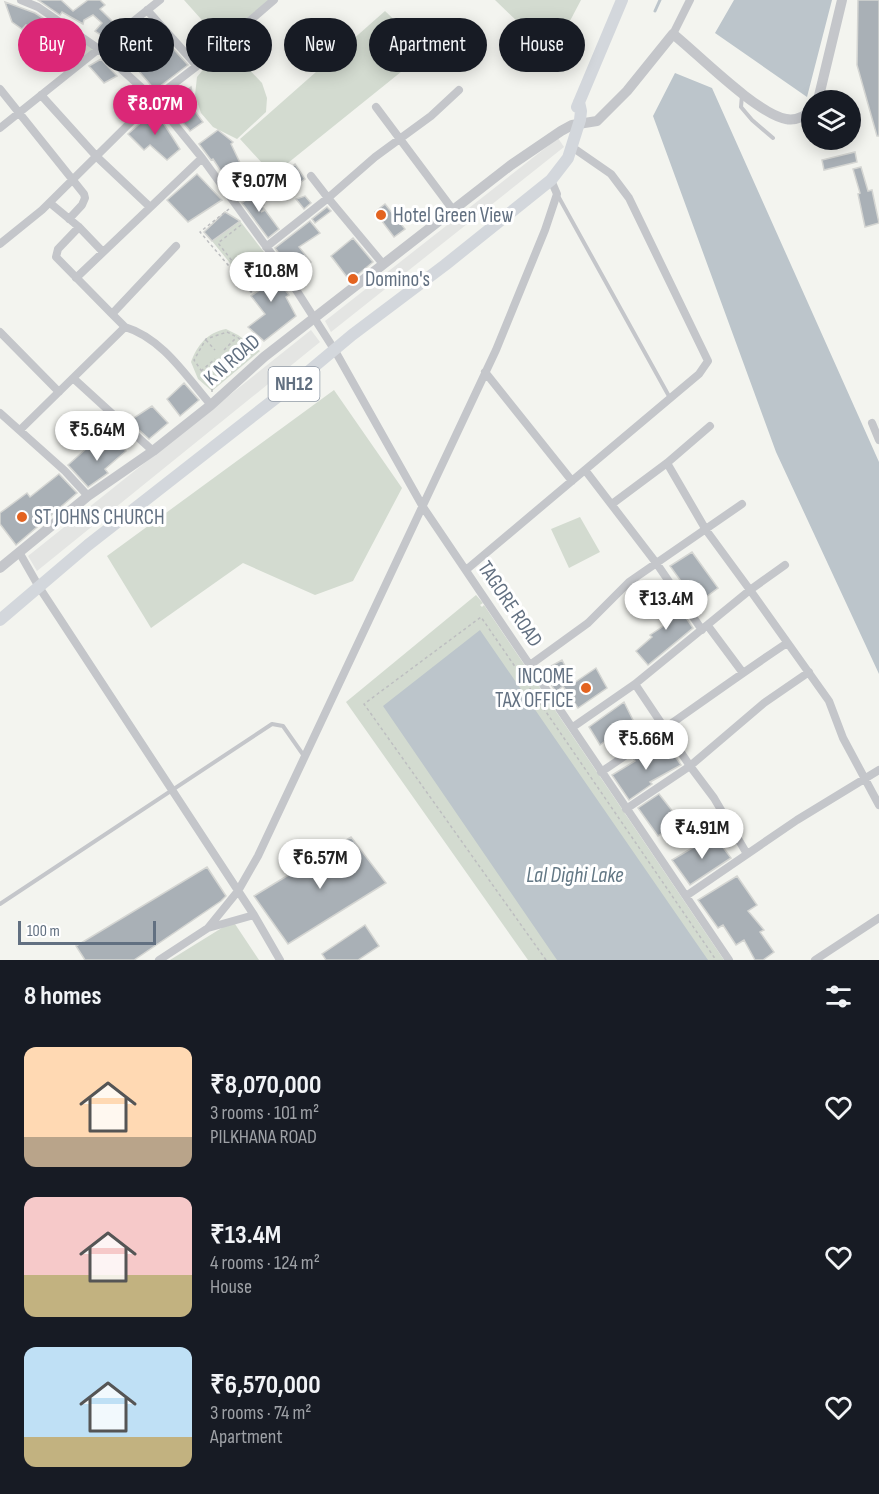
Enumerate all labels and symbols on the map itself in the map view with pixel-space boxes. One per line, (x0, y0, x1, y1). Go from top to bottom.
pin: ₹8.07M (106, 85, 204, 136)
pin: ₹9.07M (210, 162, 308, 213)
place label: Hotel Green View (393, 203, 513, 228)
marker: Hotel Green View (374, 208, 388, 222)
pin: ₹10.8M (222, 252, 320, 303)
place label: Domino's (365, 267, 430, 292)
marker: Domino's (346, 272, 360, 286)
street label: K N ROAD (199, 329, 265, 391)
road number: NH12 (268, 367, 320, 401)
pin: ₹5.64M (48, 411, 146, 462)
place label: ST JOHNS CHURCH (34, 505, 165, 530)
marker: ST JOHNS CHURCH (15, 510, 29, 524)
street label: TAGORE ROAD (472, 556, 548, 652)
pin: ₹13.4M (617, 580, 715, 631)
place label: INCOME TAX OFFICE (495, 664, 574, 713)
marker: INCOME TAX OFFICE (579, 681, 593, 695)
pin: ₹5.66M (597, 720, 695, 771)
pin: ₹4.91M (653, 809, 751, 860)
pin: ₹6.57M (271, 839, 369, 890)
water label: Lal Dighi Lake (526, 862, 624, 889)
scale bar (18, 918, 156, 946)

